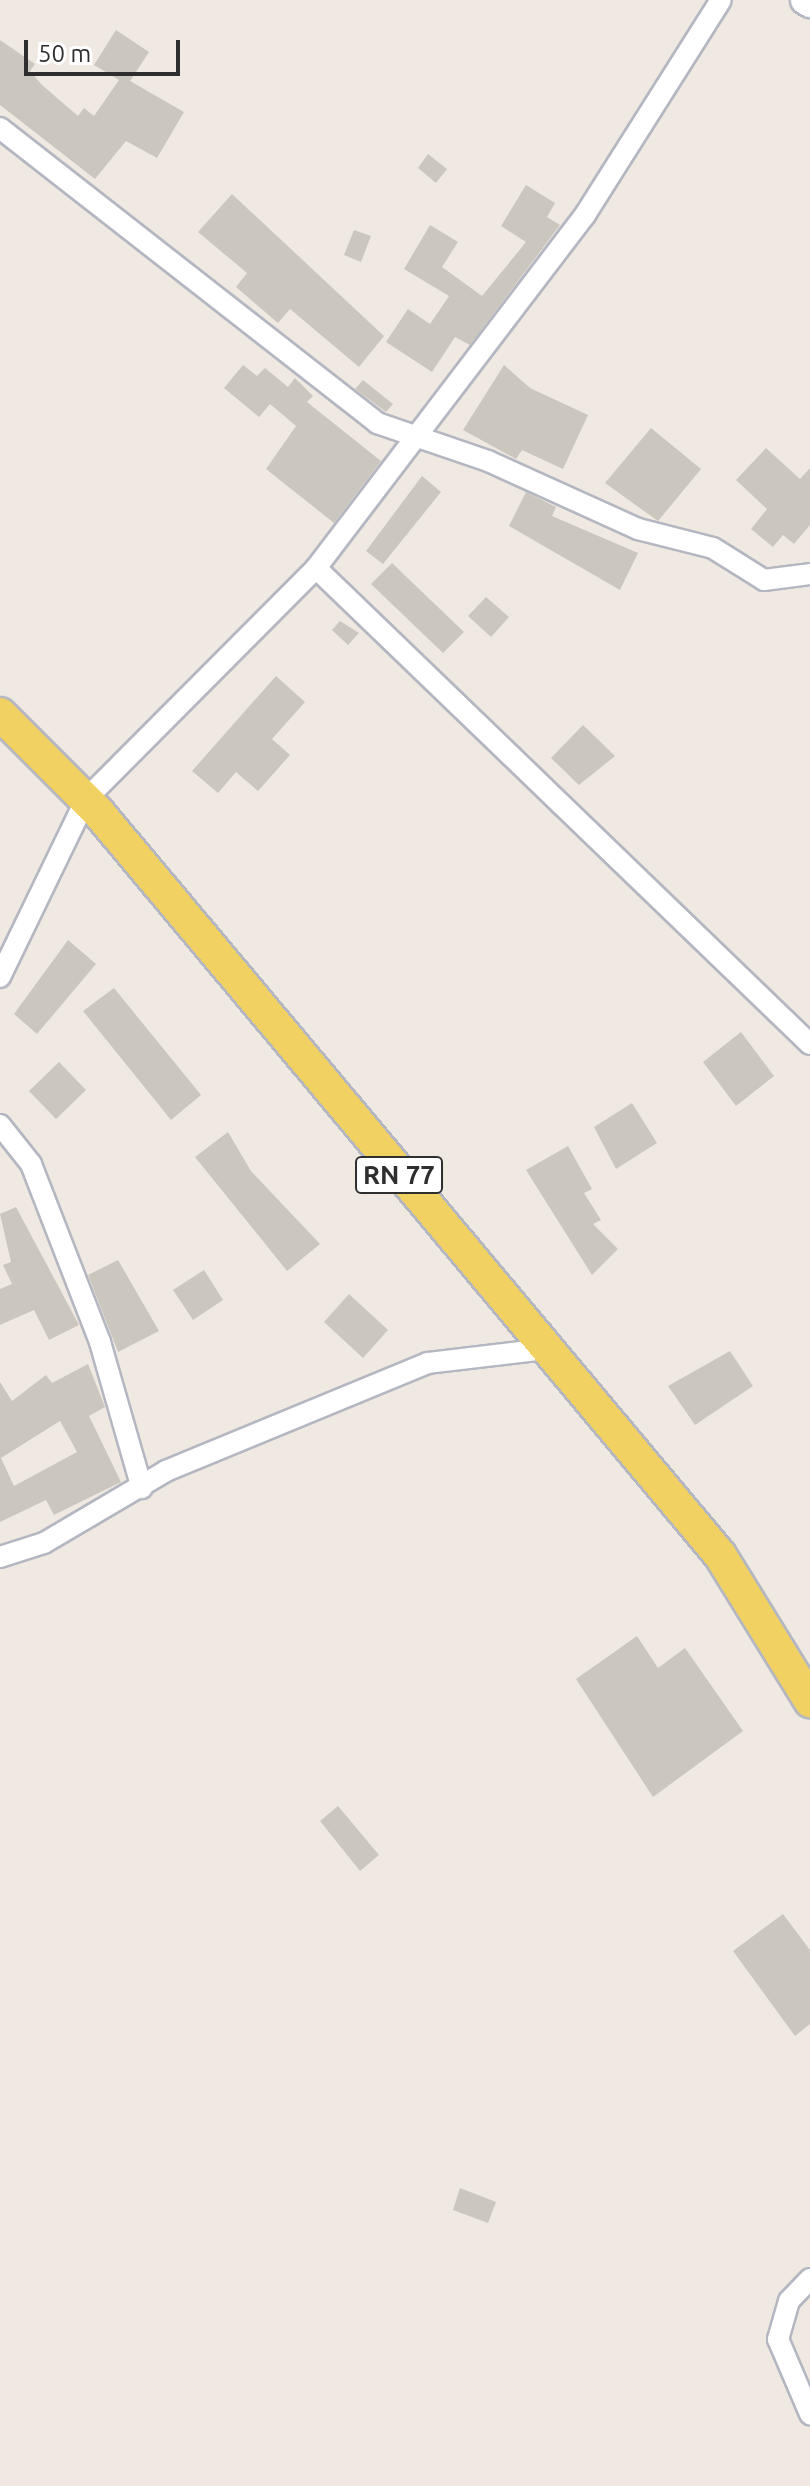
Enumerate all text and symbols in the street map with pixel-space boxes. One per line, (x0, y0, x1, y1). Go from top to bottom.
scale bar (28, 24, 184, 74)
text: 50 m (38, 40, 91, 67)
road number: RN 77 (355, 1153, 443, 1197)

